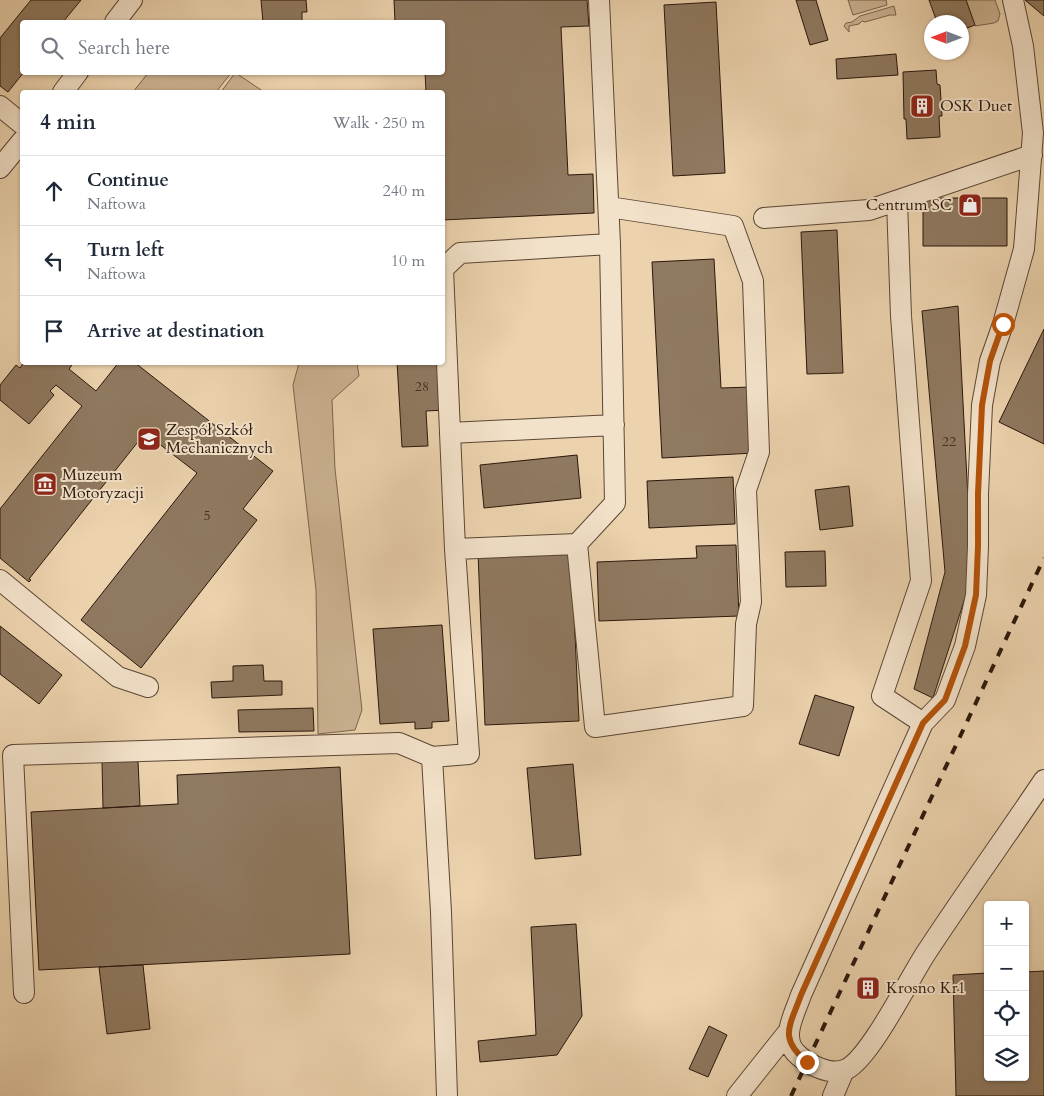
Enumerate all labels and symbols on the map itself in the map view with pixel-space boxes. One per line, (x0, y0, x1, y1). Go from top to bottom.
north arrow (924, 15, 969, 60)
building icon: OSK Duet (909, 93, 935, 119)
place label: OSK Duet (940, 95, 1012, 117)
shop icon: Centrum SC (957, 192, 983, 218)
place label: Centrum SC (866, 194, 952, 216)
route start (992, 313, 1015, 336)
house number: 28 (415, 377, 429, 396)
place label: Zespół Szkół Mechanicznych (166, 419, 273, 459)
school or university icon: Zespół Szkół Mechanicznych (136, 426, 162, 452)
house number: 22 (942, 432, 956, 451)
place label: Muzeum Motoryzacji (62, 464, 145, 504)
museum icon: Muzeum Motoryzacji (32, 471, 58, 497)
house number: 5 (203, 506, 211, 525)
building icon: Krosno Kr1 (855, 975, 881, 1001)
place label: Krosno Kr1 (886, 977, 966, 999)
route end (796, 1051, 819, 1074)

